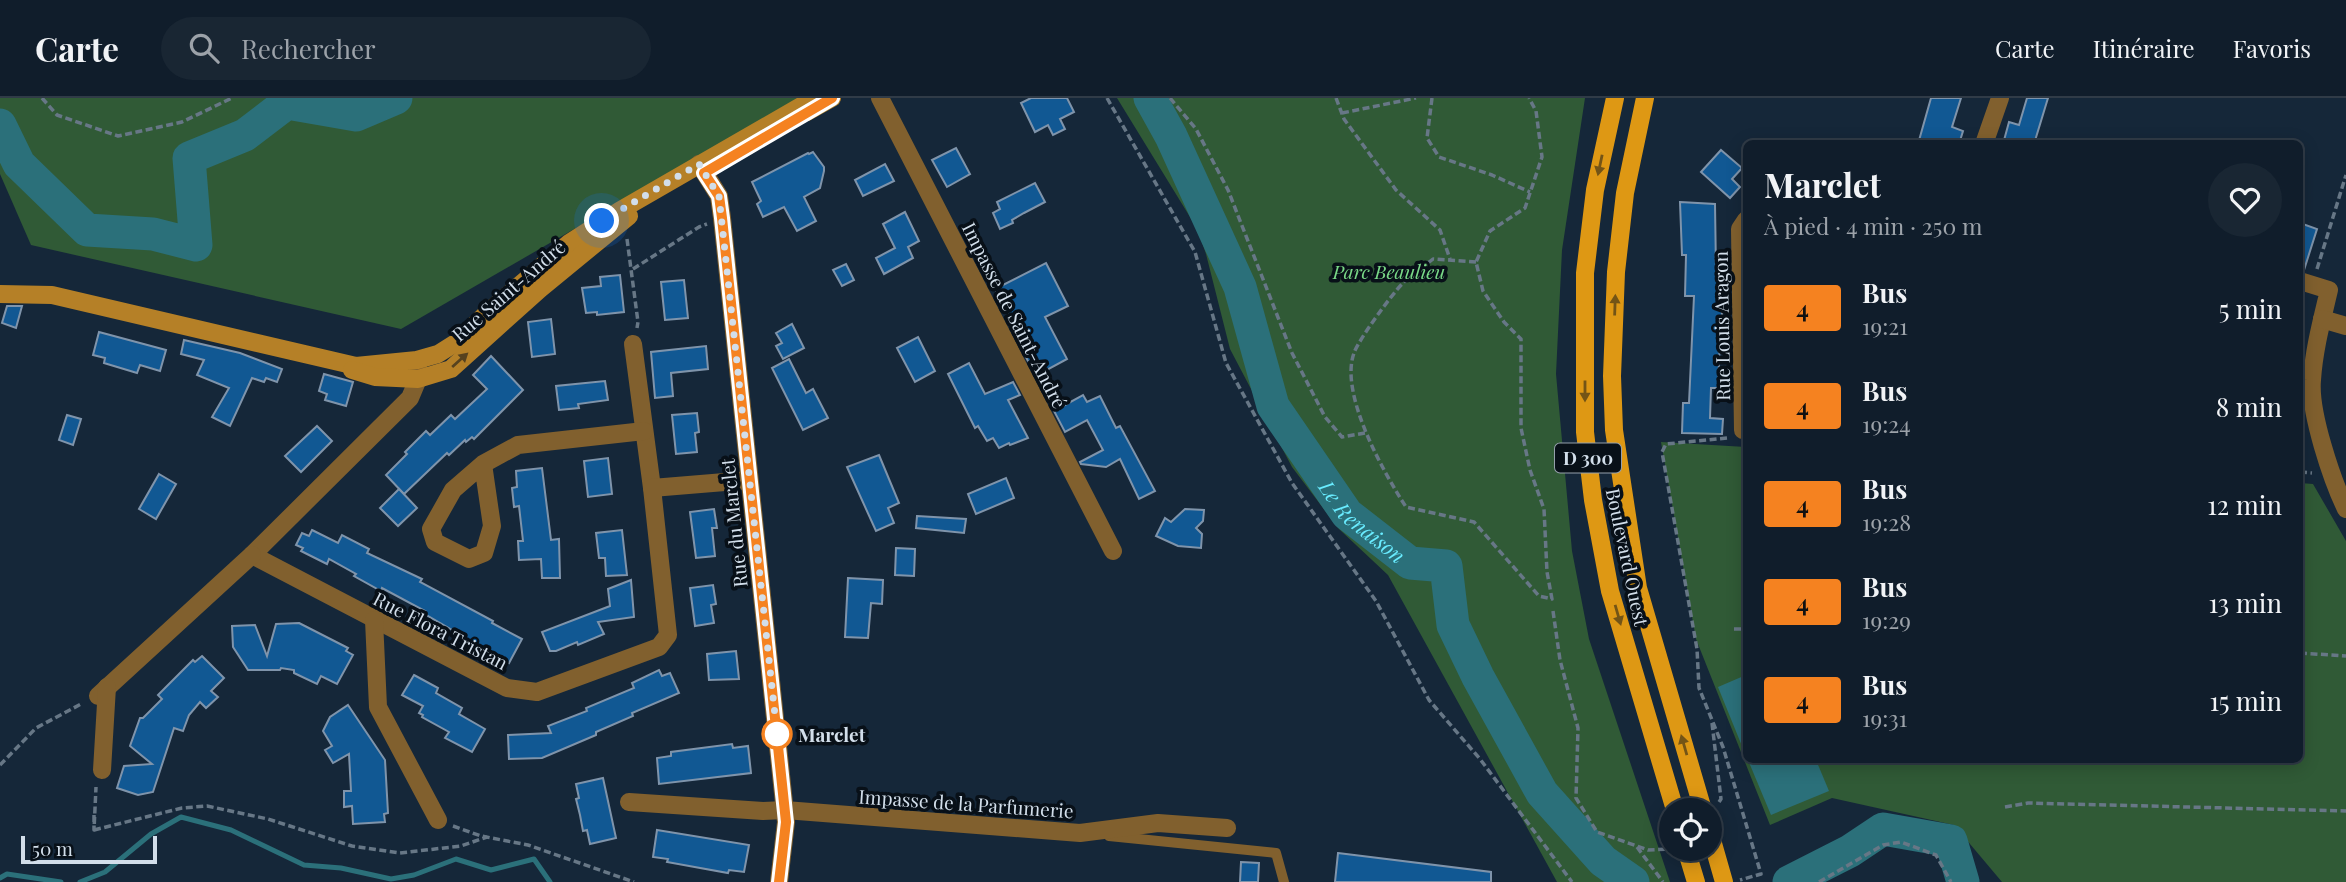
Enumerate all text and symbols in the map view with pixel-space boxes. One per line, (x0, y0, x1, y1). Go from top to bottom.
search box (161, 17, 651, 80)
text: Carte (35, 26, 119, 70)
icon: search (185, 29, 223, 67)
text: Rechercher (241, 31, 376, 66)
text: Carte (1995, 32, 2055, 64)
text: Itinéraire (2093, 32, 2195, 64)
text: Favoris (2233, 32, 2311, 64)
one-way arrow (1595, 154, 1606, 176)
text: Marclet (1764, 162, 1881, 206)
button: heart (2208, 163, 2282, 237)
your location (584, 203, 619, 238)
text: À pied · 4 min · 250 m (1764, 210, 1982, 241)
street label: Impasse de Saint-André (957, 218, 1073, 412)
street label: Rue Saint-André (446, 233, 570, 347)
street label: Rue Louis Aragon (1707, 250, 1735, 401)
park label: Parc Beaulieu (1332, 258, 1445, 284)
text: Bus (1862, 275, 1907, 310)
text: 5 min (2219, 291, 2282, 326)
text: 4 (1796, 292, 1809, 324)
one-way arrow (1609, 294, 1620, 316)
text: 19:21 (1862, 310, 1908, 341)
one-way arrow (451, 353, 468, 369)
text: Bus (1862, 373, 1907, 408)
one-way arrow (1579, 380, 1591, 402)
text: 8 min (2216, 389, 2282, 424)
text: 4 (1796, 390, 1809, 422)
text: 19:24 (1862, 408, 1911, 439)
road number: D 300 (1555, 444, 1621, 472)
street label: Rue du Marclet (713, 457, 753, 589)
text: Bus (1862, 471, 1907, 506)
water label: Le Renaison (1313, 473, 1412, 569)
street label: Boulevard Ouest (1601, 486, 1655, 629)
text: 12 min (2207, 487, 2282, 522)
text: 4 (1796, 488, 1809, 520)
text: 19:28 (1862, 506, 1911, 537)
text: Bus (1862, 569, 1907, 604)
street label: Rue Flora Tristan (369, 585, 513, 675)
text: 13 min (2208, 585, 2282, 620)
text: 4 (1796, 586, 1809, 618)
text: 19:29 (1862, 604, 1911, 635)
one-way arrow (1613, 605, 1623, 626)
text: Bus (1862, 667, 1907, 702)
text: 15 min (2210, 683, 2282, 718)
text: 4 (1796, 684, 1809, 716)
text: 19:31 (1862, 702, 1907, 733)
marker: Marclet (762, 719, 792, 749)
place label: Marclet (798, 721, 866, 747)
one-way arrow (1678, 734, 1688, 755)
street label: Impasse de la Parfumerie (858, 783, 1074, 823)
map controls (1659, 798, 1722, 861)
button: locate (1659, 798, 1722, 861)
scale bar (21, 833, 158, 865)
text: 50 m (32, 835, 73, 861)

